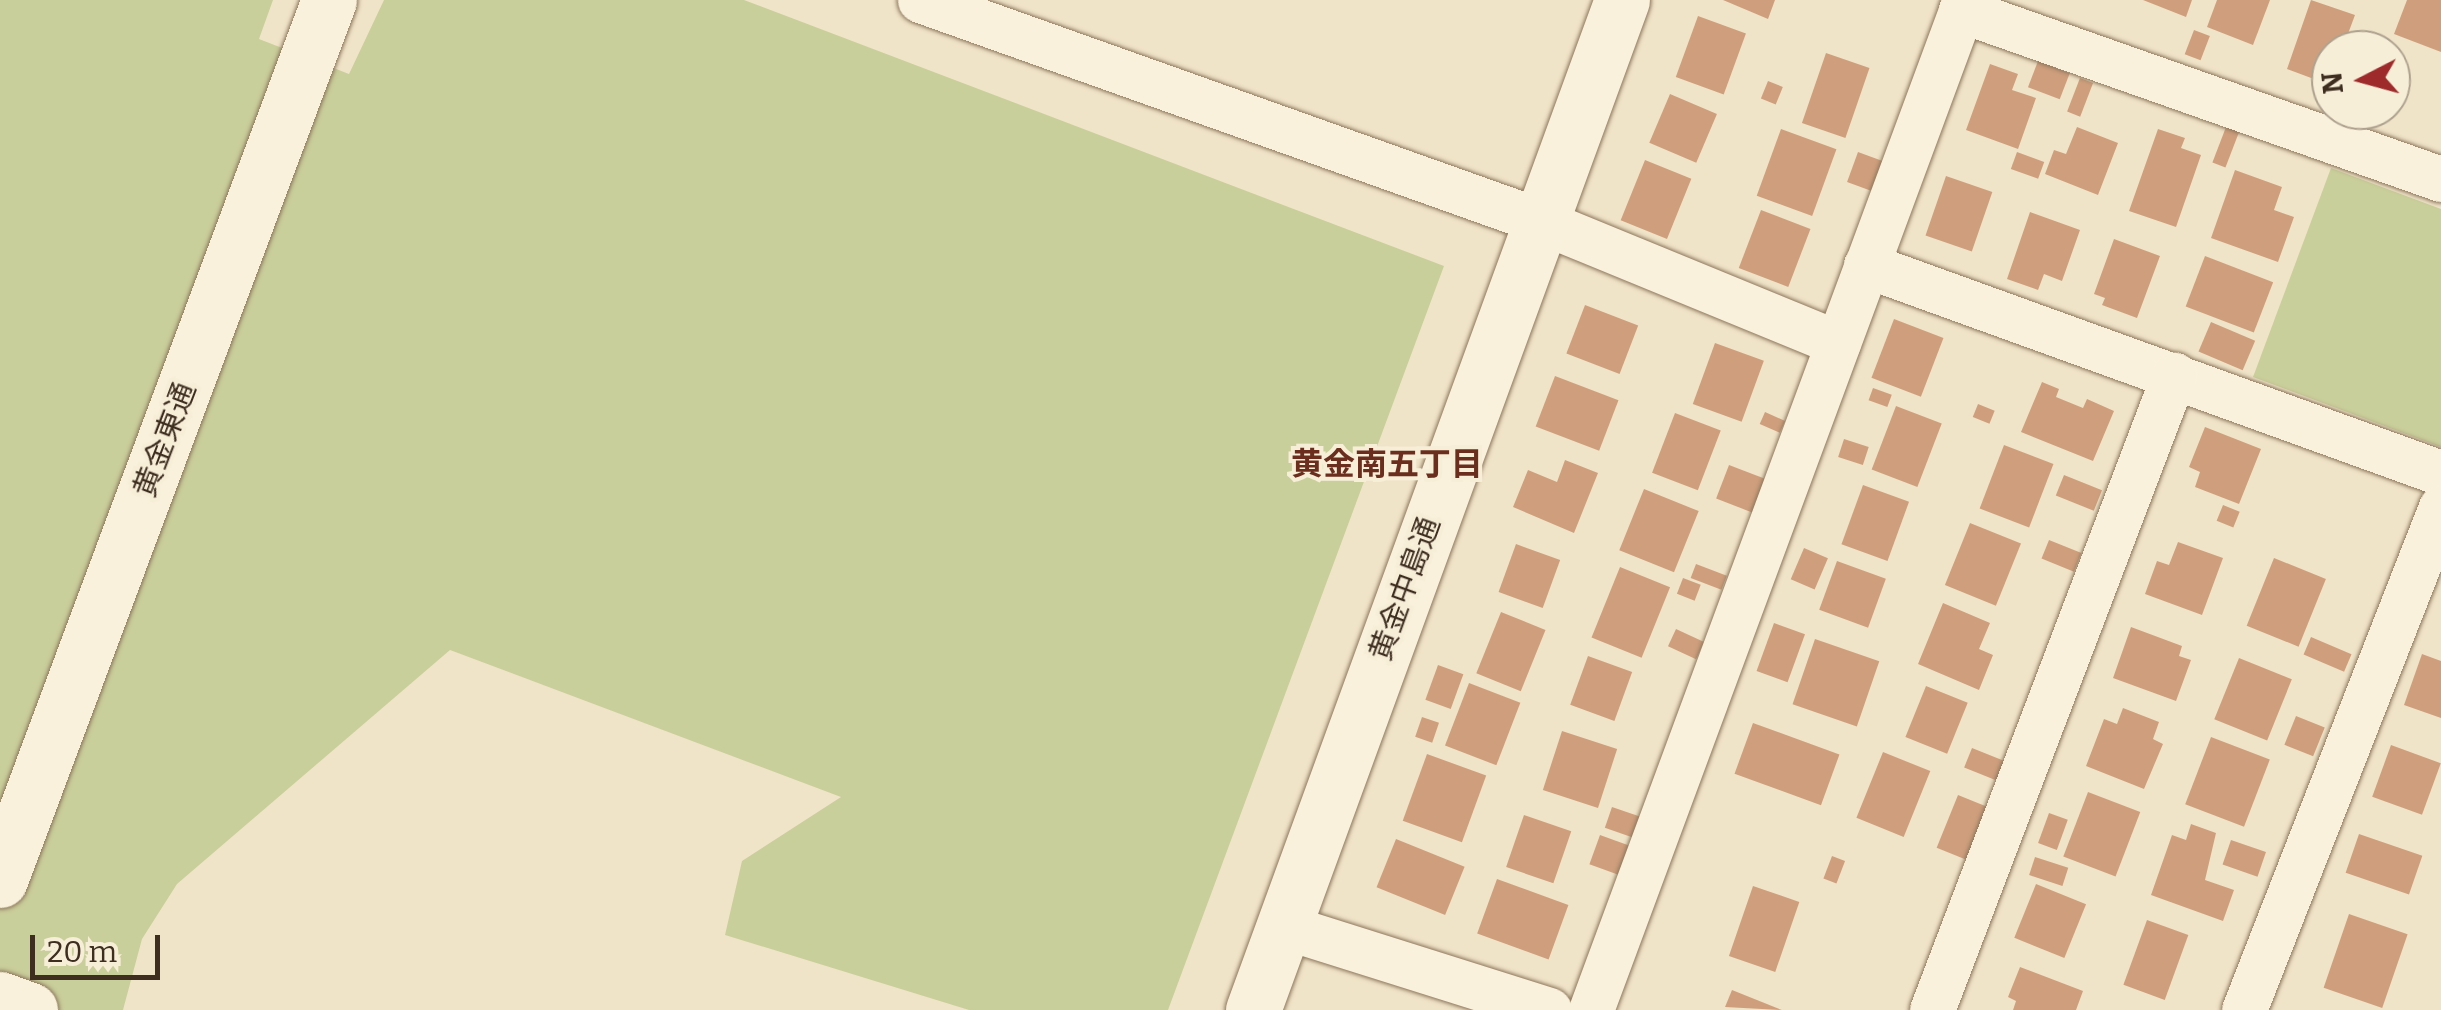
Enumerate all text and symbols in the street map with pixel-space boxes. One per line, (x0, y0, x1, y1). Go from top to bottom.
north arrow (2311, 30, 2411, 130)
text: N (2315, 71, 2350, 95)
street label: 黄金東通 (127, 378, 203, 502)
district label: 黄金南五丁目 (1291, 445, 1483, 483)
street label: 黄金中島通 (1362, 512, 1448, 666)
scale bar (35, 915, 165, 977)
text: 20 m (47, 934, 117, 970)

